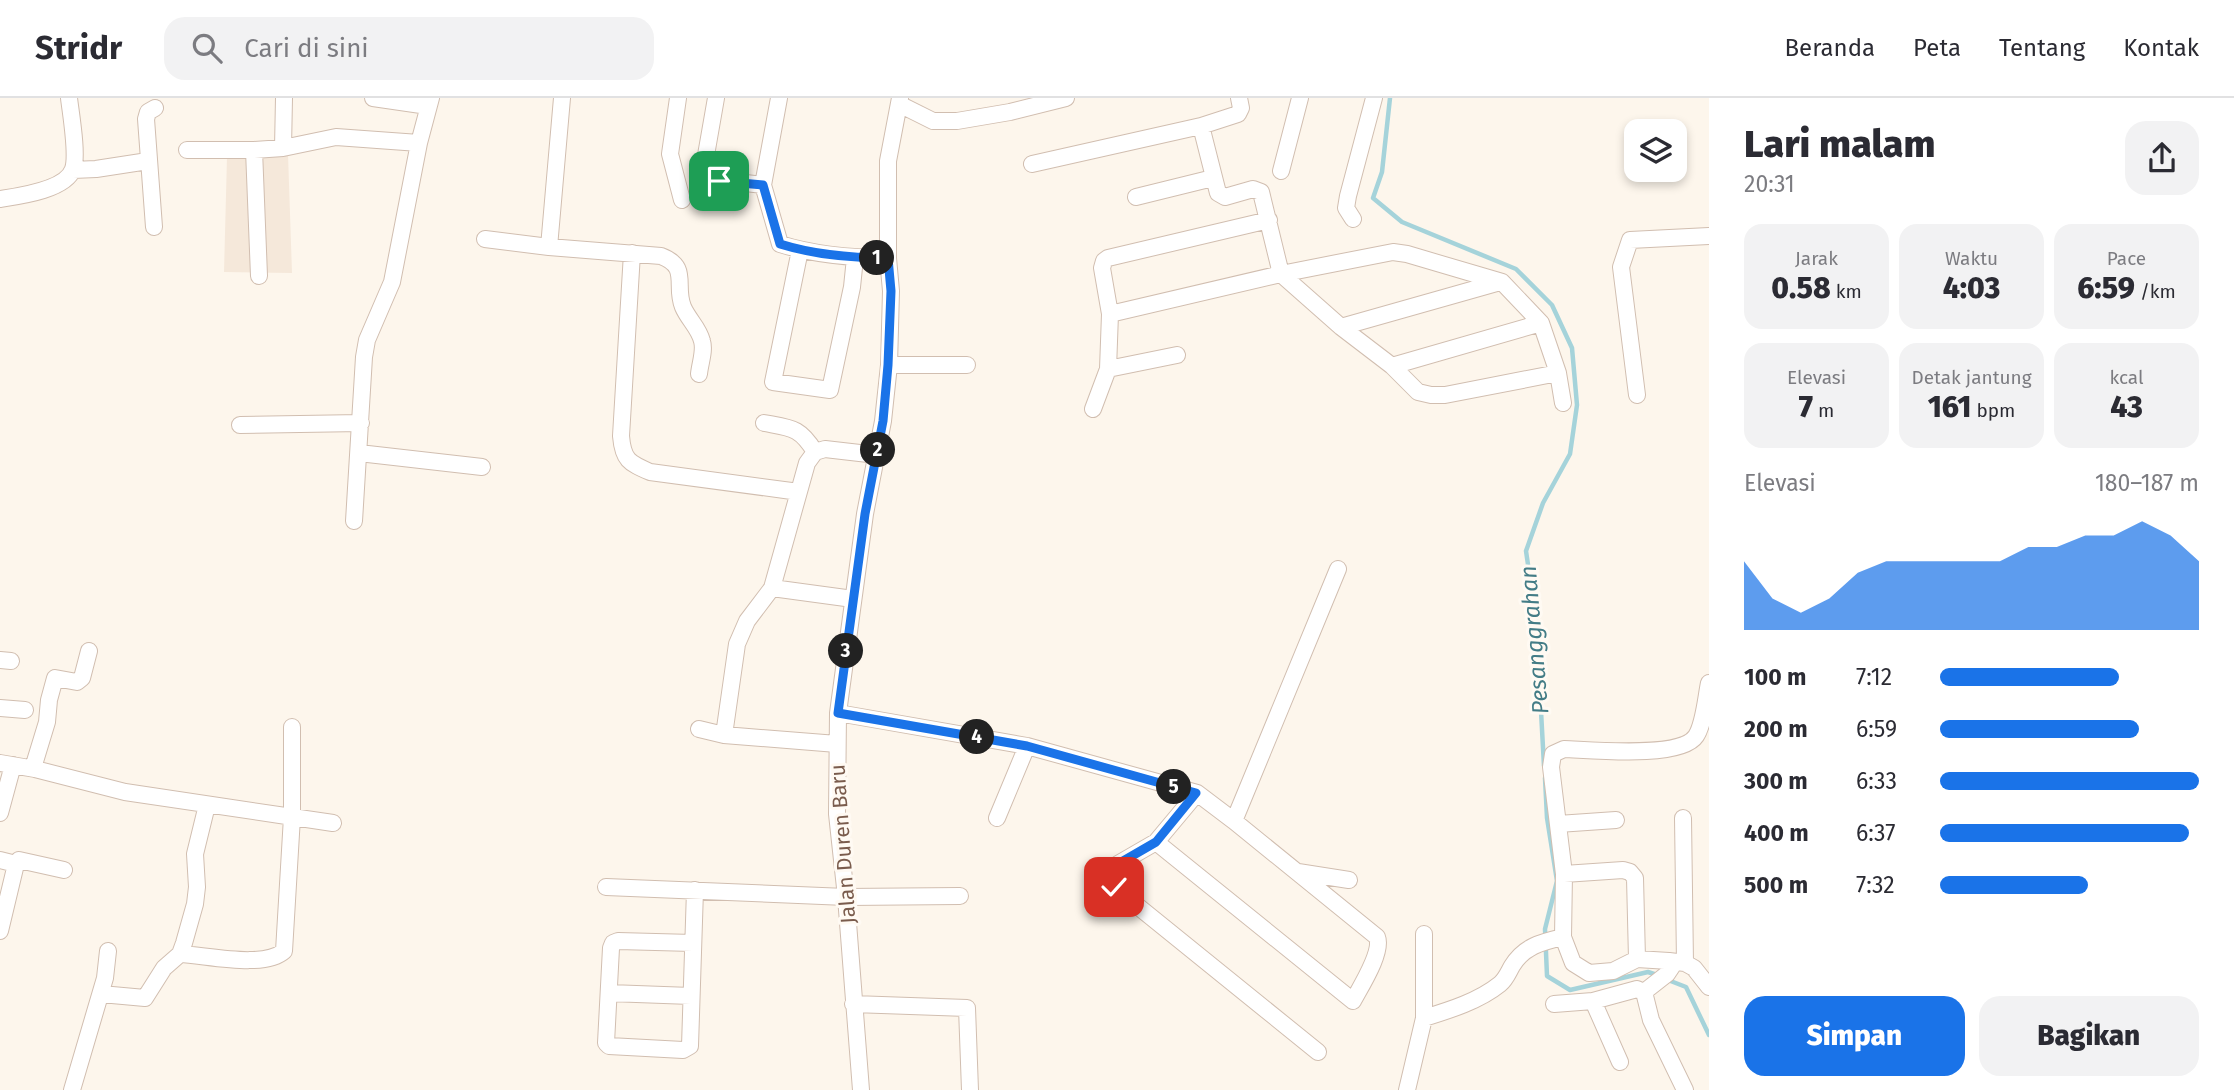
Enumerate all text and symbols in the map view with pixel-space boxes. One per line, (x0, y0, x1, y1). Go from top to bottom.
search box (164, 17, 654, 80)
text: Stridr (35, 28, 122, 68)
icon: search (188, 29, 226, 67)
text: Cari di sini (244, 33, 369, 64)
text: Beranda (1784, 34, 1875, 62)
text: Peta (1913, 34, 1961, 62)
text: Tentang (1999, 34, 2085, 62)
text: Kontak (2123, 34, 2199, 62)
map controls (1624, 119, 1687, 182)
button: layers (1624, 119, 1687, 182)
text: Lari malam (1744, 121, 1935, 167)
button: share (2125, 121, 2199, 195)
pin (689, 151, 749, 211)
icon: arrive (700, 162, 738, 200)
text: 20:31 (1744, 170, 1795, 198)
pin: 1 (860, 240, 894, 276)
text: 1 (872, 246, 881, 269)
text: Jarak (1795, 247, 1838, 270)
text: Waktu (1945, 247, 1998, 270)
text: Pace (2107, 247, 2146, 270)
text: 0.58 (1771, 270, 1831, 306)
text: 4:03 (1943, 270, 2000, 306)
text: 6:59 (2077, 270, 2135, 306)
text: km (1831, 280, 1862, 303)
text: /km (2135, 280, 2176, 303)
text: Elevasi (1787, 366, 1846, 389)
text: Detak jantung (1911, 366, 2032, 389)
text: kcal (2109, 366, 2144, 389)
text: 7 (1799, 389, 1813, 425)
text: 161 (1928, 389, 1971, 425)
text: 43 (2110, 389, 2143, 425)
text: m (1813, 399, 1834, 422)
text: bpm (1971, 399, 2015, 422)
pin: 2 (860, 432, 896, 468)
text: 2 (873, 438, 882, 461)
text: Elevasi (1744, 469, 1816, 497)
text: 180–187 m (2095, 469, 2199, 497)
water label: Pesanggrahan (1514, 565, 1554, 715)
pin: 3 (828, 634, 864, 668)
text: 3 (841, 639, 850, 662)
text: 100 m (1744, 663, 1806, 691)
text: 7:12 (1856, 663, 1892, 691)
text: 200 m (1744, 715, 1808, 743)
text: 6:59 (1856, 715, 1897, 743)
pin: 4 (960, 720, 995, 754)
text: 4 (971, 725, 982, 748)
street label: Jalan Duren Baru (824, 763, 862, 925)
text: 300 m (1744, 767, 1808, 795)
text: 6:33 (1856, 767, 1897, 795)
pin: 5 (1156, 770, 1192, 804)
text: 5 (1168, 775, 1179, 798)
text: 400 m (1744, 819, 1809, 847)
text: 6:37 (1856, 819, 1896, 847)
pin (1084, 857, 1144, 917)
icon: check (1095, 868, 1133, 906)
text: 500 m (1744, 871, 1808, 899)
text: 7:32 (1856, 871, 1895, 899)
button: Simpan (1744, 996, 1965, 1076)
button: Bagikan (1979, 996, 2199, 1076)

